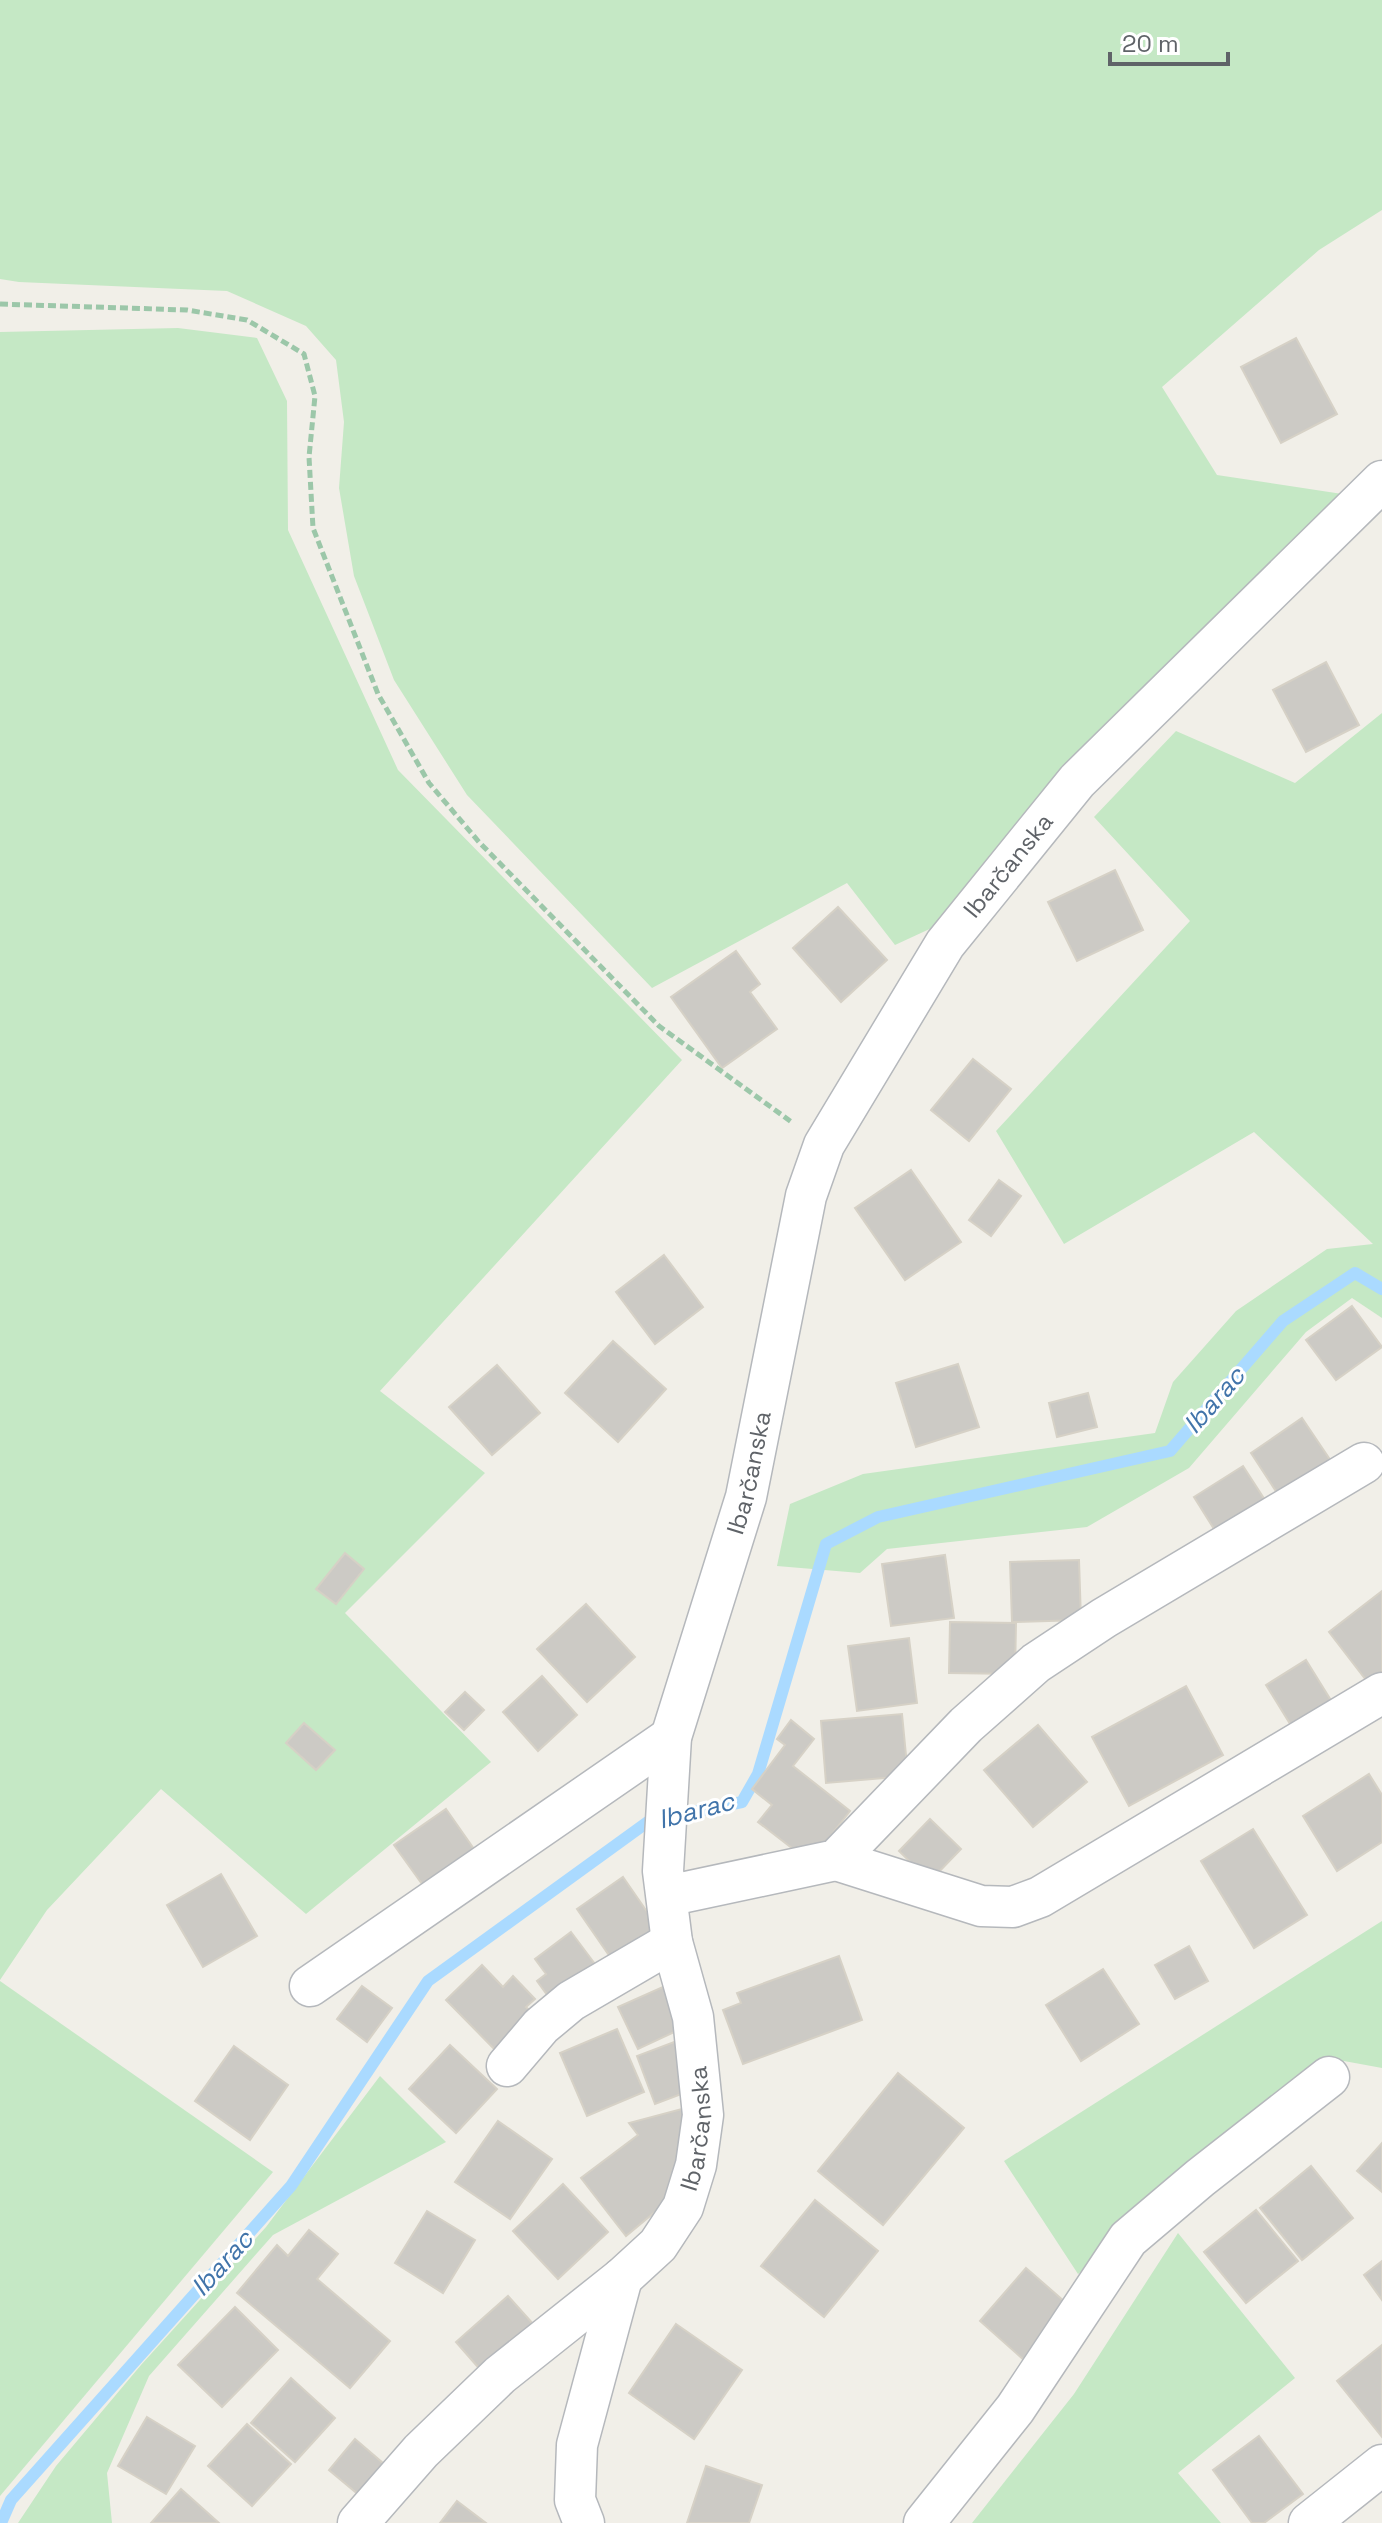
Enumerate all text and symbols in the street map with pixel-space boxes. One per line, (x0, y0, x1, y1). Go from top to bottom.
scale bar (1110, 16, 1228, 66)
text: 20 m (1122, 28, 1179, 59)
street label: Ibarčanska (956, 807, 1060, 924)
water label: Ibarac (1176, 1358, 1253, 1440)
street label: Ibarčanska (719, 1408, 778, 1538)
water label: Ibarac (654, 1783, 739, 1836)
street label: Ibarčanska (673, 2065, 718, 2195)
water label: Ibarac (183, 2222, 262, 2303)

